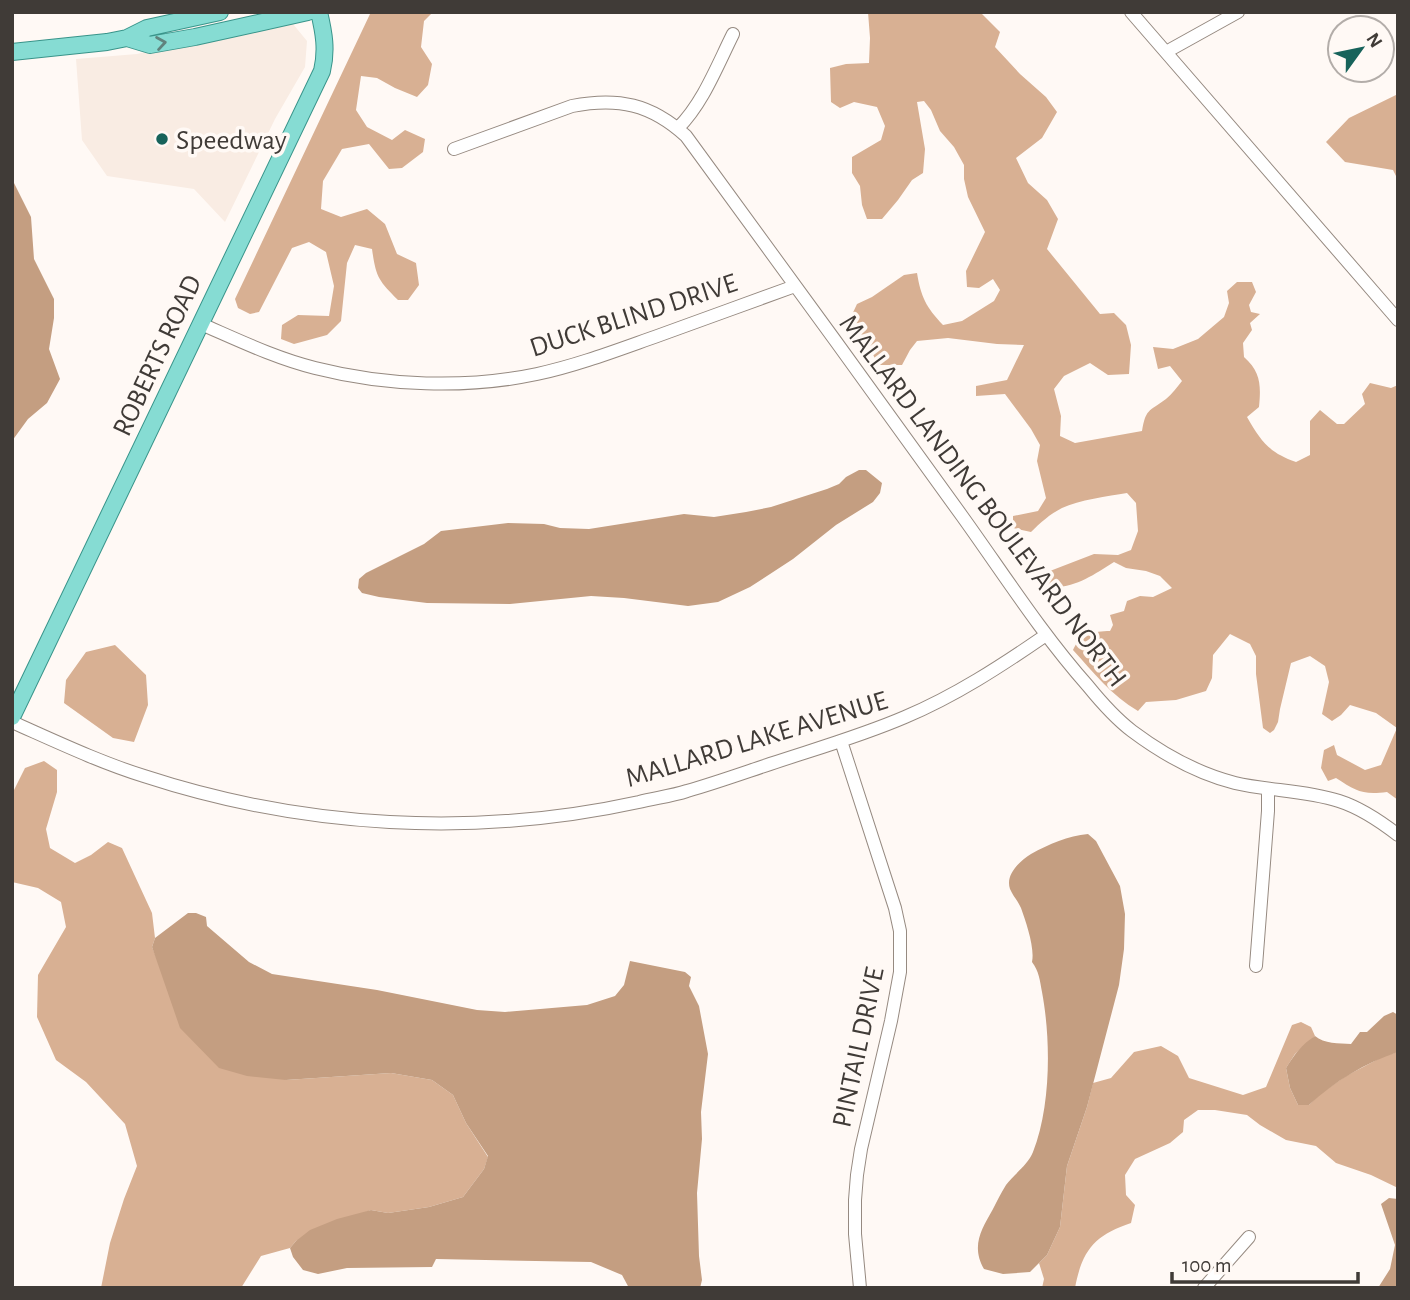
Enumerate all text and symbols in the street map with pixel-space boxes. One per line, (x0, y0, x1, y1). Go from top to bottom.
north arrow (1326, 14, 1396, 84)
text: N (1362, 30, 1386, 51)
one-way arrow (155, 35, 167, 50)
place label: Speedway (176, 127, 287, 155)
marker: Speedway (154, 131, 170, 147)
street label: DUCK BLIND DRIVE (527, 269, 741, 363)
street label: ROBERTS ROAD (108, 271, 207, 441)
street label: MALLARD LANDING BOULEVARD NORTH (834, 310, 1131, 692)
street label: MALLARD LAKE AVENUE (622, 687, 891, 793)
street label: PINTAIL DRIVE (828, 965, 890, 1130)
scale bar (1172, 1240, 1358, 1284)
text: 100 m (1182, 1255, 1232, 1276)

